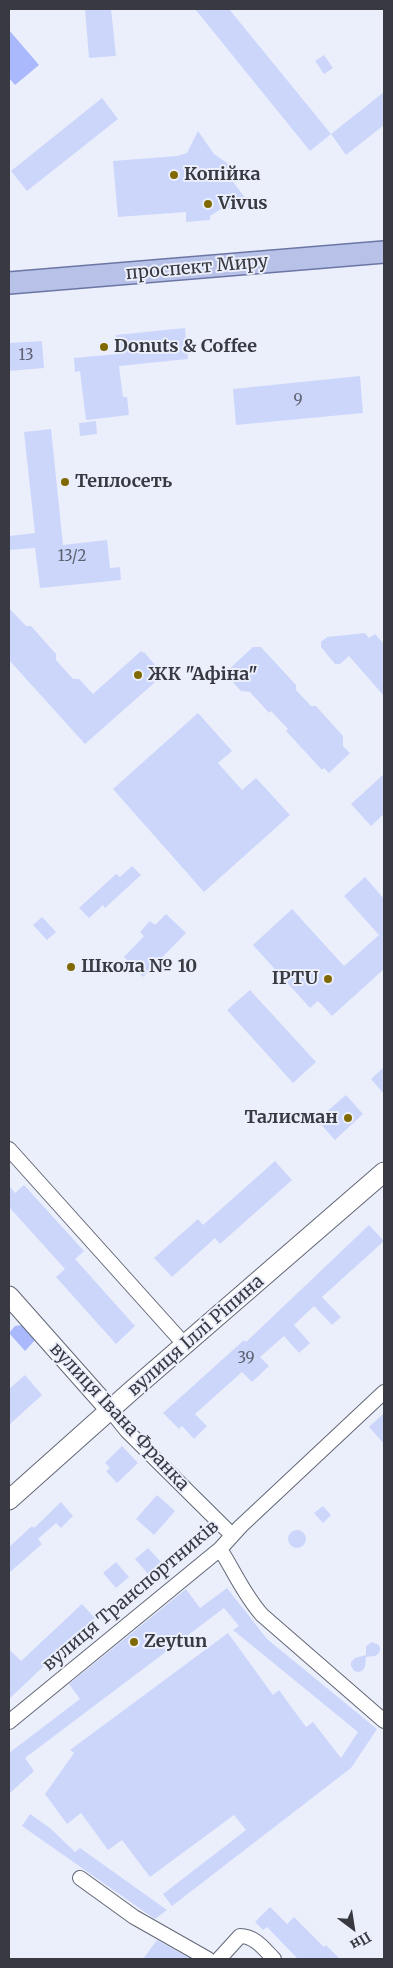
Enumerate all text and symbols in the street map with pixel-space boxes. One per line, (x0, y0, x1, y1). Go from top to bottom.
place label: Копійка (184, 164, 261, 186)
marker: Копійка (168, 169, 180, 181)
place label: Vivus (218, 193, 268, 215)
marker: Vivus (202, 198, 214, 210)
street label: проспект Миру (125, 251, 269, 285)
place label: Donuts & Coffee (114, 336, 257, 358)
marker: Donuts & Coffee (98, 341, 110, 353)
house number: 13 (19, 347, 33, 365)
house number: 9 (293, 392, 303, 410)
place label: Теплосеть (75, 471, 172, 493)
marker: Теплосеть (59, 476, 71, 488)
house number: 13/2 (58, 548, 86, 566)
place label: ЖК "Афіна" (148, 664, 258, 686)
marker: ЖК "Афіна" (132, 669, 144, 681)
place label: Школа № 10 (81, 956, 197, 978)
marker: Школа № 10 (65, 961, 77, 973)
place label: IPTU (272, 968, 318, 990)
marker: IPTU (322, 973, 334, 985)
place label: Талисман (245, 1107, 338, 1129)
marker: Талисман (342, 1112, 354, 1124)
street label: вулиця Іллі Ріпина (124, 1271, 268, 1401)
street label: вулиця Івана Франка (45, 1339, 193, 1495)
house number: 39 (237, 1350, 255, 1368)
street label: вулиця Транспортників (39, 1516, 223, 1676)
place label: Zeytun (144, 1631, 207, 1653)
marker: Zeytun (128, 1636, 140, 1648)
north arrow (328, 1903, 378, 1953)
text: Пн (347, 1928, 374, 1954)

